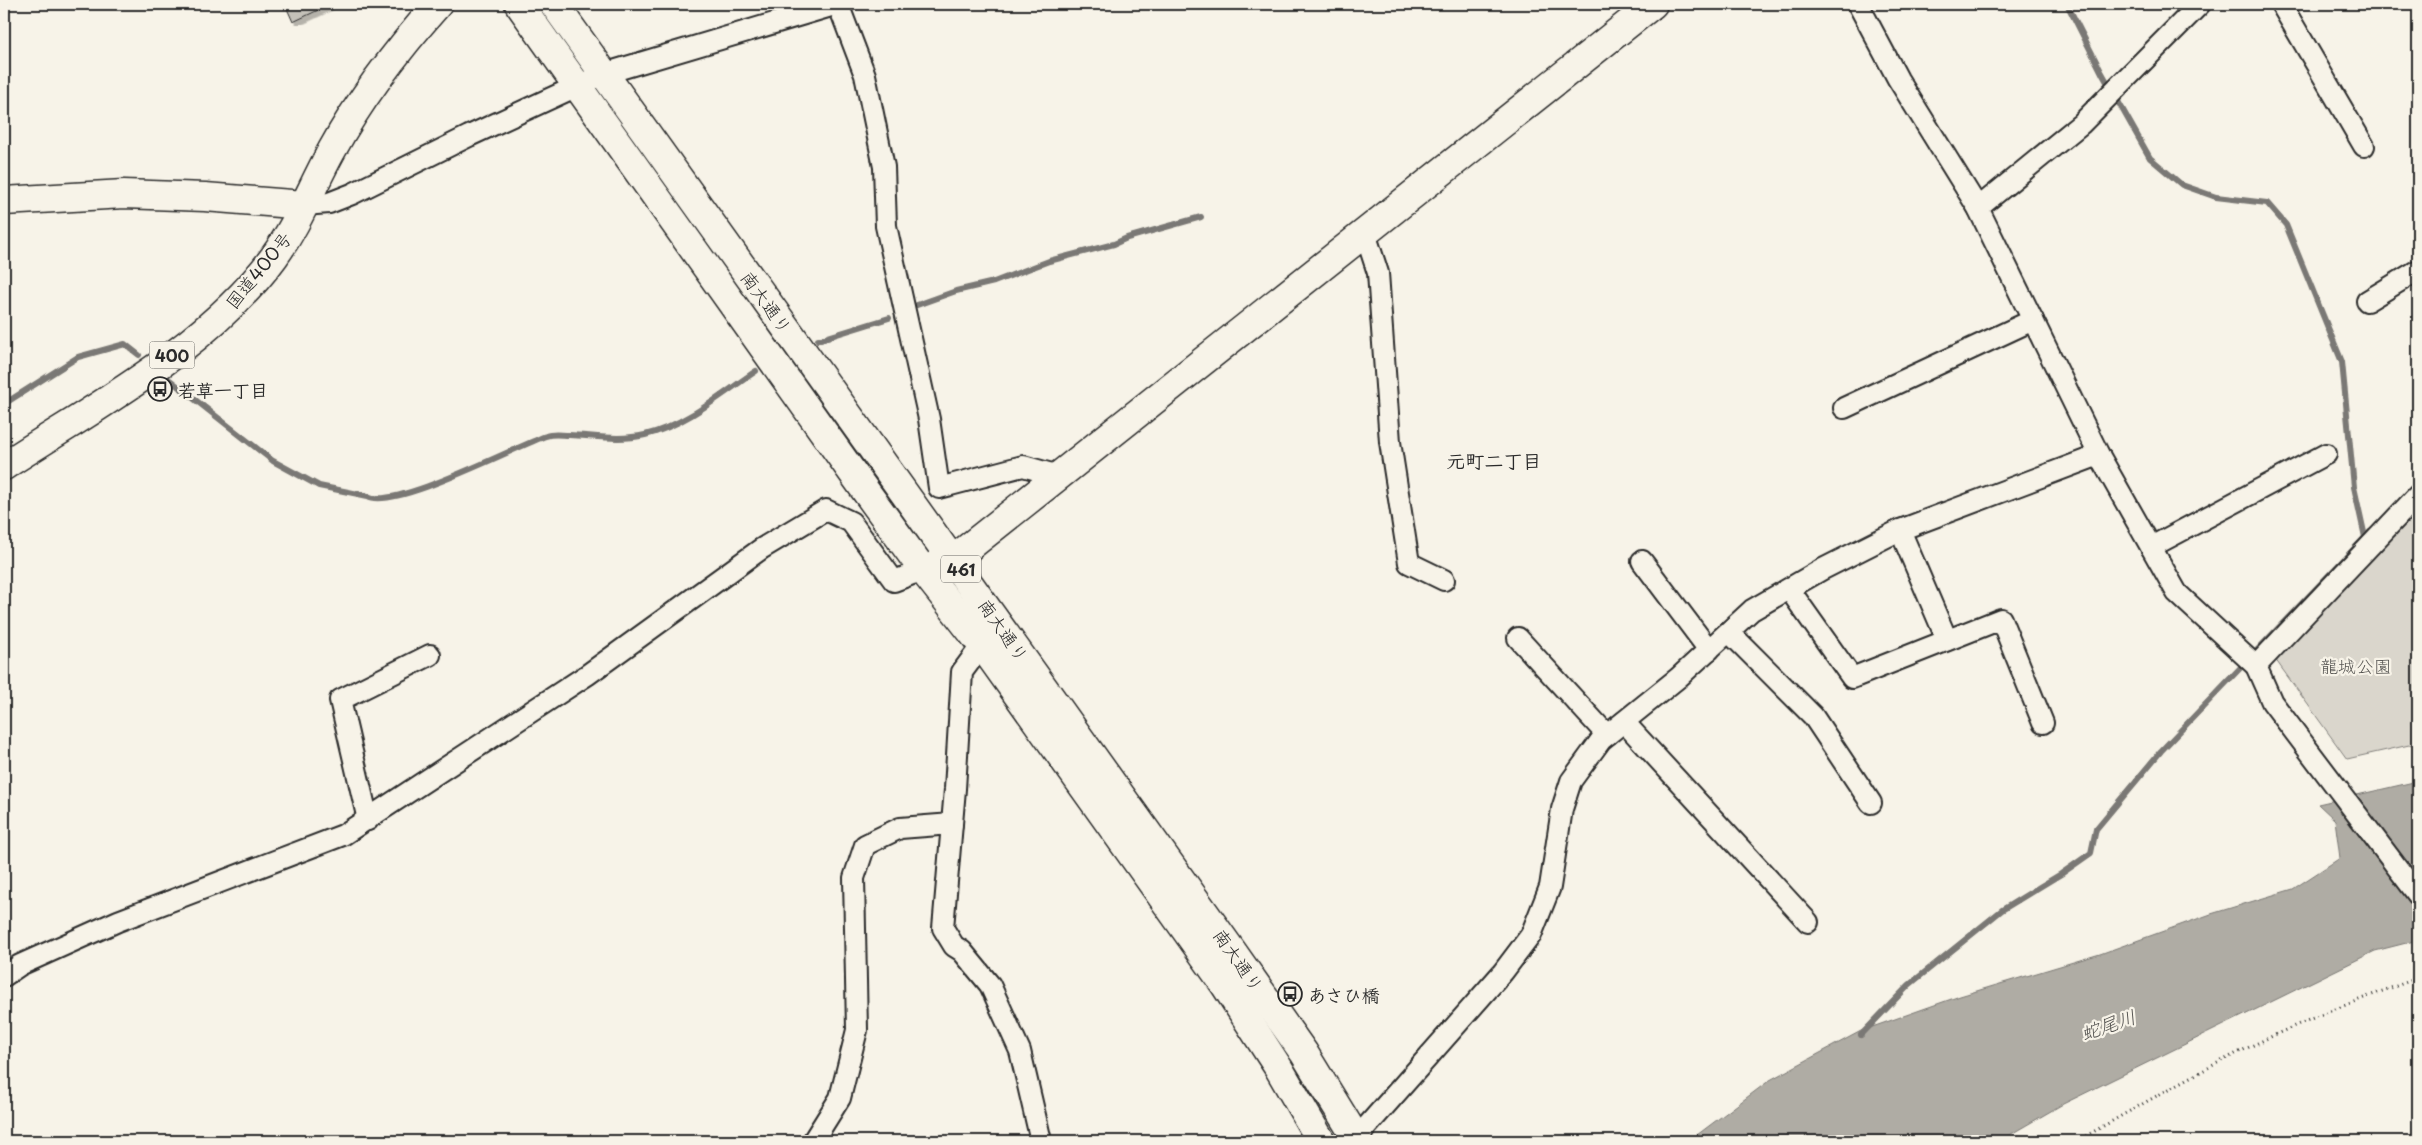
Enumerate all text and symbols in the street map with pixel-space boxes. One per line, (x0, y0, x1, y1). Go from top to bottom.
street label: 国道400号 (218, 226, 298, 314)
street label: 南大通り (735, 265, 799, 339)
road number: 400 (150, 342, 194, 368)
bus stop icon: 若草一丁目 (147, 376, 173, 402)
place label: 若草一丁目 (178, 376, 268, 403)
district label: 元町二丁目 (1446, 446, 1542, 474)
road number: 461 (941, 556, 981, 582)
street label: 南大通り (972, 593, 1036, 667)
park label: 龍城公園 (2320, 652, 2392, 679)
street label: 南大通り (1207, 923, 1271, 997)
bus stop icon: あさひ橋 (1277, 981, 1303, 1007)
place label: あさひ橋 (1308, 981, 1379, 1008)
water label: 蛇尾川 (2076, 1001, 2140, 1047)

